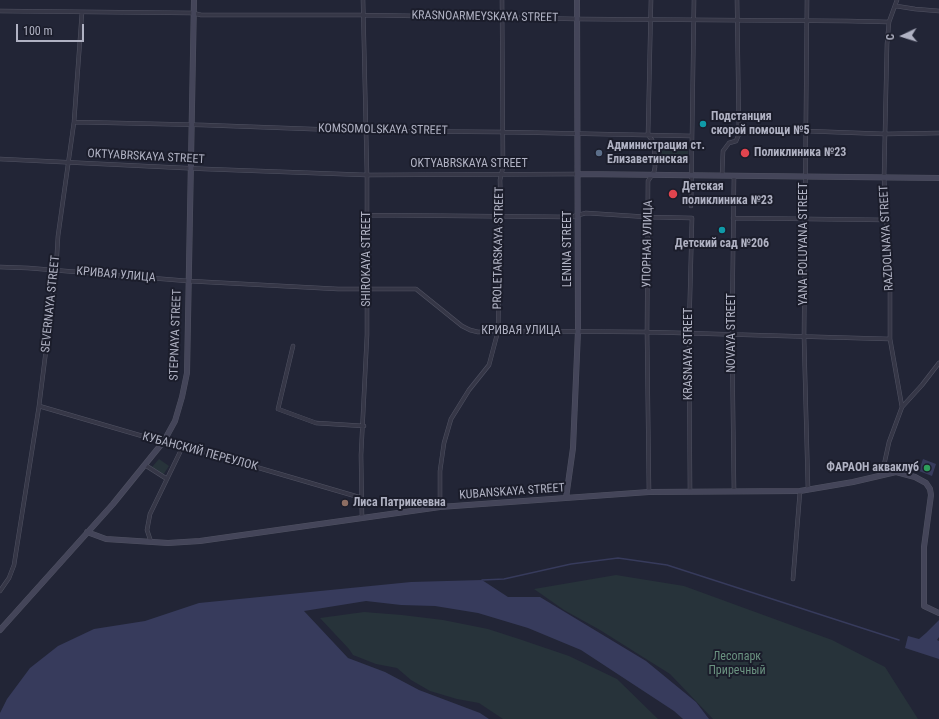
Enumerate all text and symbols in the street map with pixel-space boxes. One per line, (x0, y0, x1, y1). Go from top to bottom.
street label: KRASNOARMEYSKAYA STREET (411, 9, 559, 25)
scale bar (18, 16, 86, 42)
north arrow (883, 16, 923, 56)
text: 100 m (23, 24, 53, 38)
text: С (884, 33, 897, 40)
place label: Подстанция скорой помощи №5 (711, 110, 810, 138)
marker: Подстанция скорой помощи №5 (698, 119, 708, 129)
street label: KOMSOMOLSKAYA STREET (318, 122, 448, 138)
place label: Администрация ст. Елизаветинская (607, 139, 705, 167)
place label: Поликлиника №23 (754, 146, 846, 160)
street label: OKTYABRSKAYA STREET (87, 147, 205, 167)
marker: Поликлиника №23 (739, 147, 751, 159)
marker: Администрация ст. Елизаветинская (594, 148, 604, 158)
street label: OKTYABRSKAYA STREET (410, 157, 528, 171)
place label: Детская поликлиника №23 (682, 180, 773, 208)
street label: YANA POLUYANA STREET (797, 183, 811, 305)
street label: RAZDOLNAYA STREET (877, 185, 897, 291)
street label: PROLETARSKAYA STREET (491, 186, 507, 310)
marker: Детская поликлиника №23 (667, 188, 679, 200)
street label: УПОРНАЯ УЛИЦА (640, 200, 656, 288)
street label: SHIROKAYA STREET (360, 211, 374, 307)
street label: LENINA STREET (561, 211, 575, 287)
marker: Детский сад №206 (717, 225, 727, 235)
place label: Детский сад №206 (675, 237, 769, 251)
street label: SEVERNAYA STREET (39, 255, 63, 353)
street label: КРИВАЯ УЛИЦА (76, 264, 156, 286)
street label: STEPNAYA STREET (167, 289, 185, 381)
street label: NOVAYA STREET (725, 293, 739, 373)
street label: KRASNAYA STREET (682, 308, 696, 400)
street label: КРИВАЯ УЛИЦА (481, 324, 561, 338)
street label: КУБАНСКИЙ ПЕРЕУЛОК (141, 430, 259, 474)
place label: ФАРАОН акваклуб (826, 461, 919, 475)
marker: ФАРАОН акваклуб (922, 463, 932, 473)
street label: KUBANSKAYA STREET (459, 481, 565, 503)
place label: Лиса Патрикеевна (353, 496, 446, 510)
marker: Лиса Патрикеевна (340, 498, 350, 508)
park label: Лесопарк Приречный (708, 650, 766, 678)

